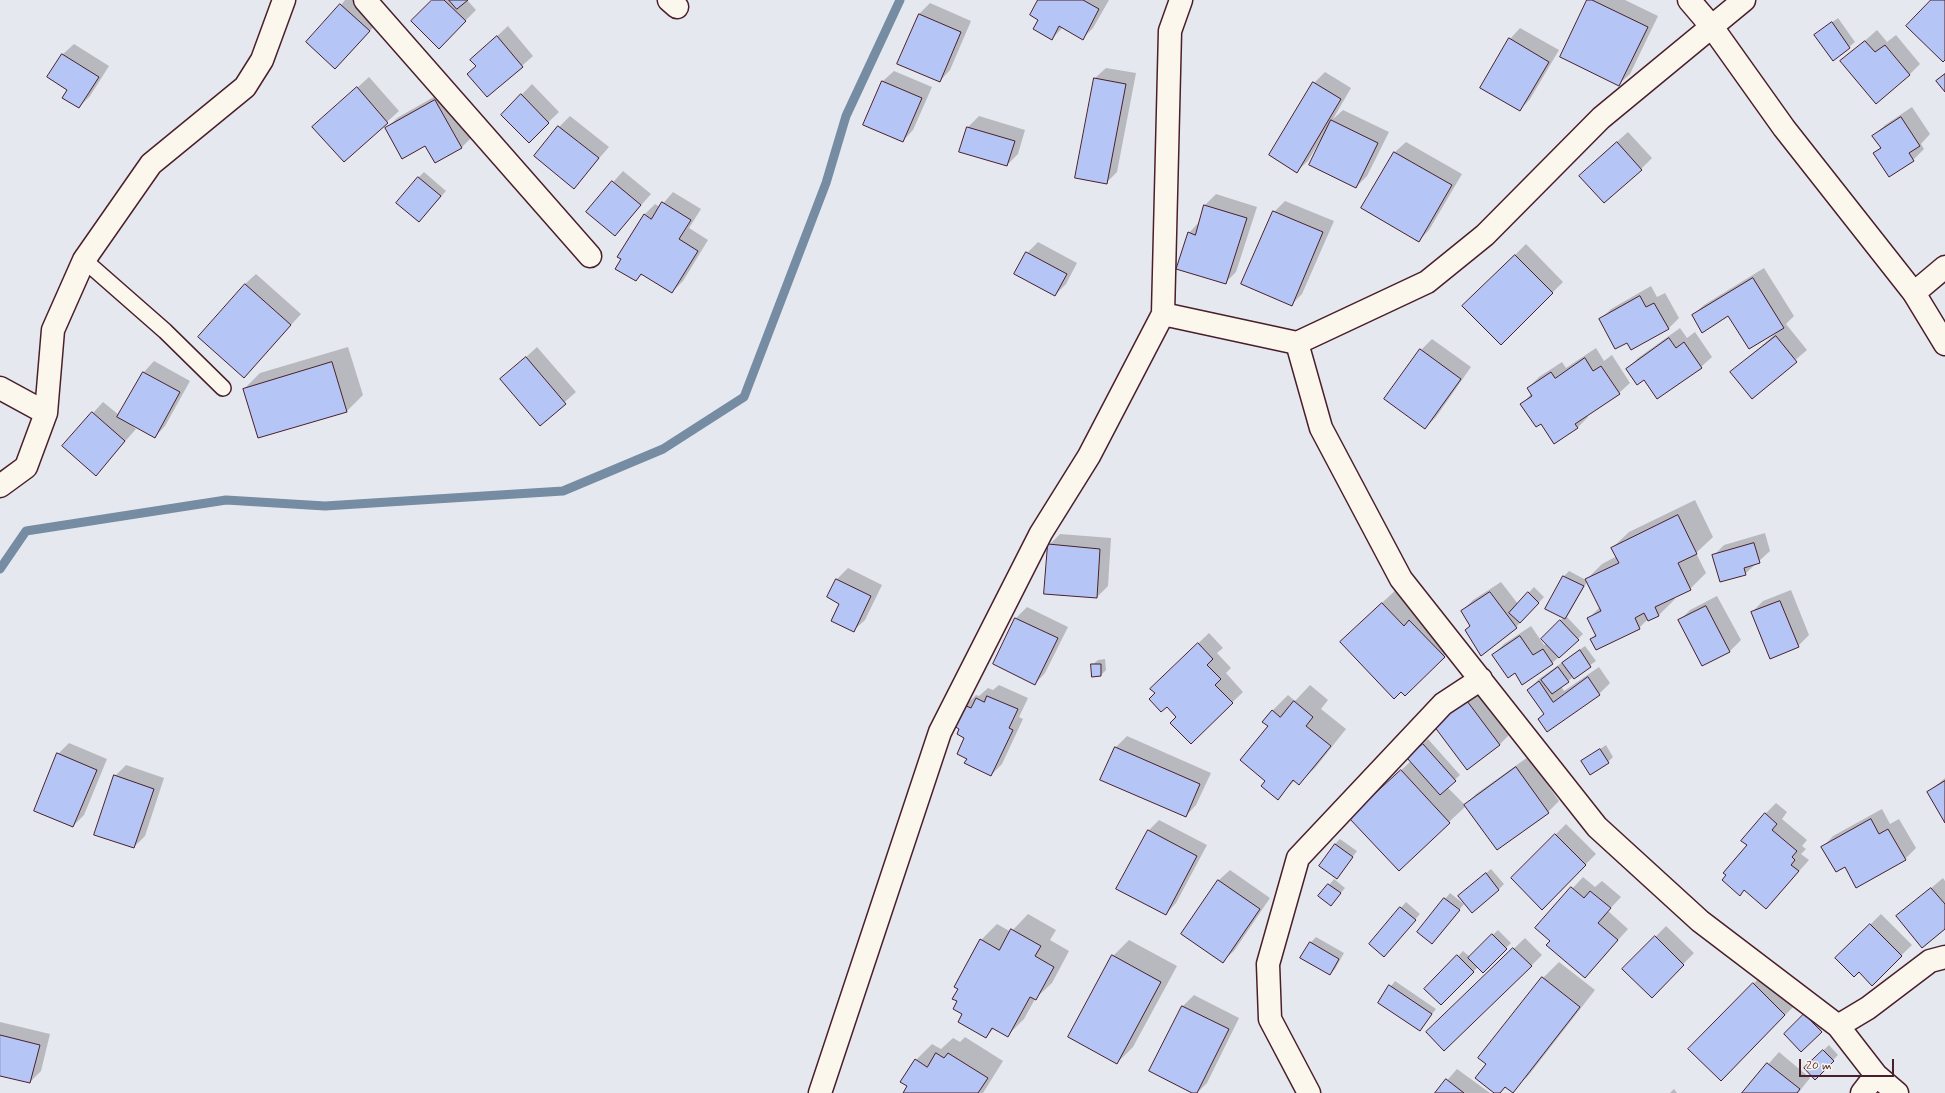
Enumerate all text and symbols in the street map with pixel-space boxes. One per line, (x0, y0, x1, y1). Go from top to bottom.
scale bar (1801, 1051, 1896, 1077)
text: 20 m (1806, 1058, 1832, 1074)

